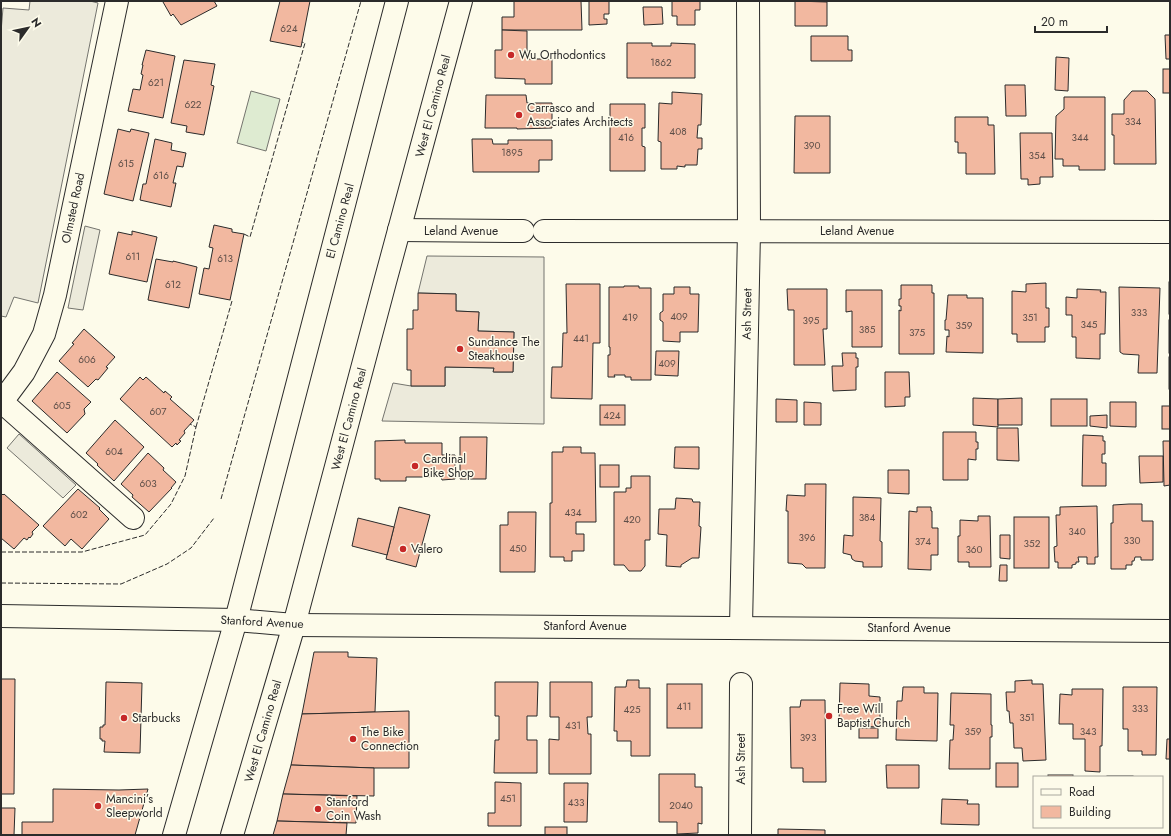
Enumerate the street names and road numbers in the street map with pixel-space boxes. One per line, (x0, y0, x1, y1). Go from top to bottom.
street label: West El Camino Real (411, 53, 455, 159)
street label: Olmsted Road (57, 171, 89, 245)
street label: El Camino Real (321, 181, 359, 261)
street label: Leland Avenue (424, 222, 498, 240)
street label: Leland Avenue (820, 222, 894, 240)
street label: Ash Street (738, 288, 756, 340)
street label: West El Camino Real (327, 366, 371, 472)
street label: Stanford Avenue (220, 611, 304, 633)
street label: Stanford Avenue (543, 617, 627, 635)
street label: Stanford Avenue (867, 619, 951, 637)
street label: West El Camino Real (240, 678, 286, 784)
street label: Ash Street (732, 733, 750, 785)

